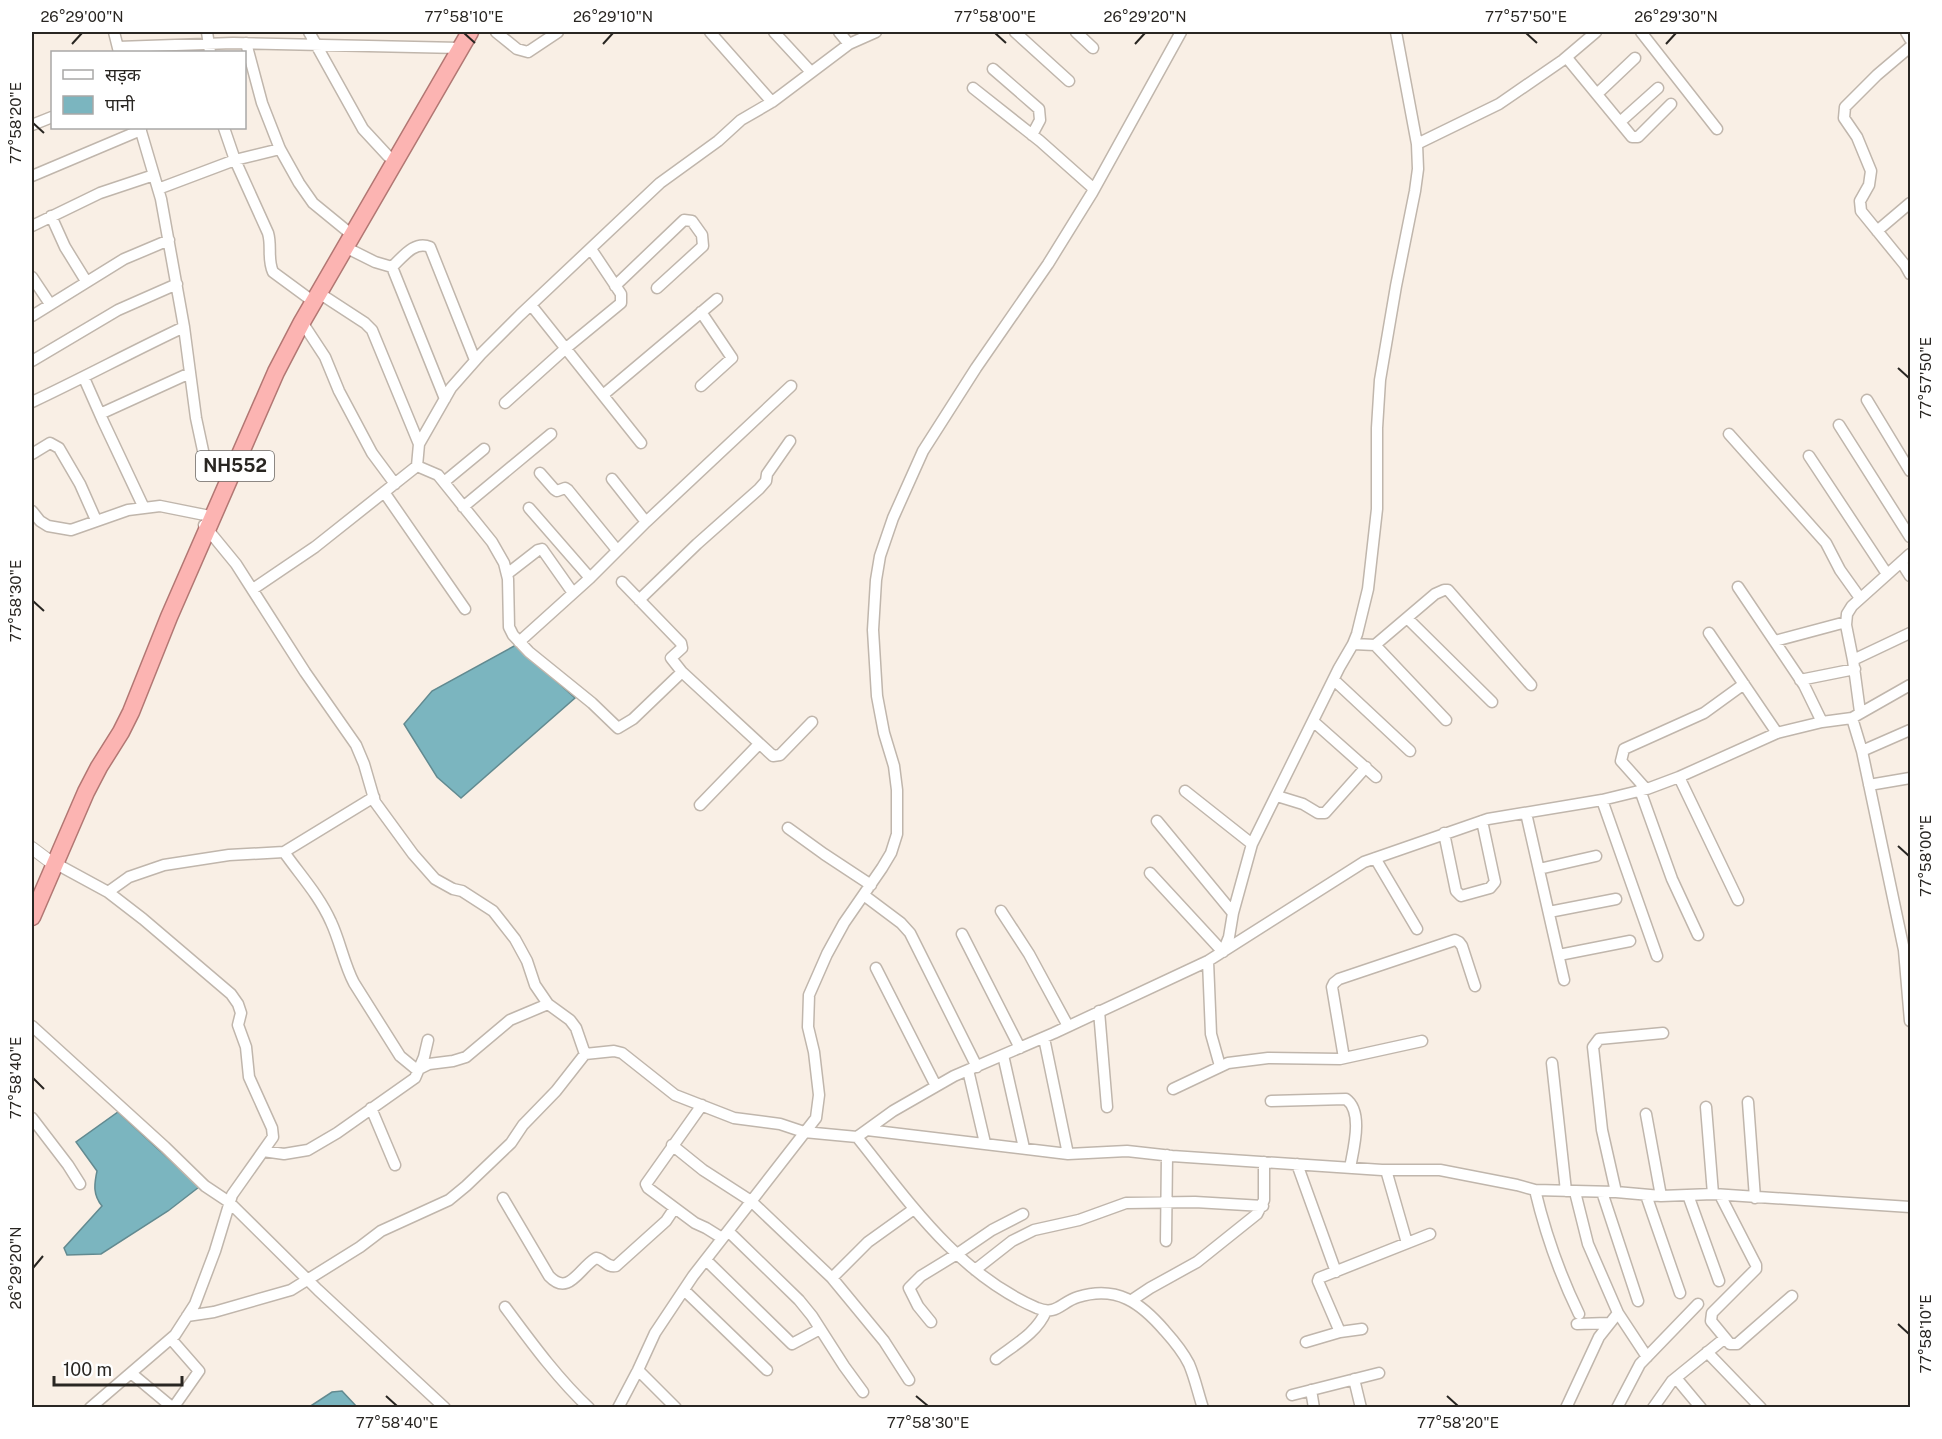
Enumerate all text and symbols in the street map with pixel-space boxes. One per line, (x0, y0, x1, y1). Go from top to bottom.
text: 26°29'00"N (40, 8, 124, 25)
text: 77°58'10"E (424, 8, 504, 25)
text: 26°29'10"N (573, 8, 653, 25)
text: 77°58'00"E (954, 8, 1036, 25)
text: 26°29'20"N (1103, 8, 1187, 25)
text: 77°57'50"E (1485, 8, 1567, 25)
text: 26°29'30"N (1634, 8, 1718, 25)
legend (51, 51, 246, 129)
text: सड़क (105, 64, 142, 85)
text: 77°58'20"E (7, 82, 24, 164)
text: पानी (105, 94, 135, 115)
text: 77°57'50"E (1917, 337, 1934, 419)
road number: NH552 (196, 451, 274, 481)
text: 77°58'30"E (7, 560, 24, 642)
text: 77°58'00"E (1917, 815, 1934, 897)
text: 77°58'40"E (7, 1037, 24, 1119)
text: 26°29'20"N (7, 1226, 24, 1310)
text: 77°58'10"E (1917, 1294, 1934, 1374)
scale bar (54, 1349, 182, 1387)
text: 100 m (63, 1359, 112, 1380)
text: 77°58'40"E (356, 1414, 438, 1431)
text: 77°58'30"E (887, 1414, 969, 1431)
text: 77°58'20"E (1417, 1414, 1499, 1431)

